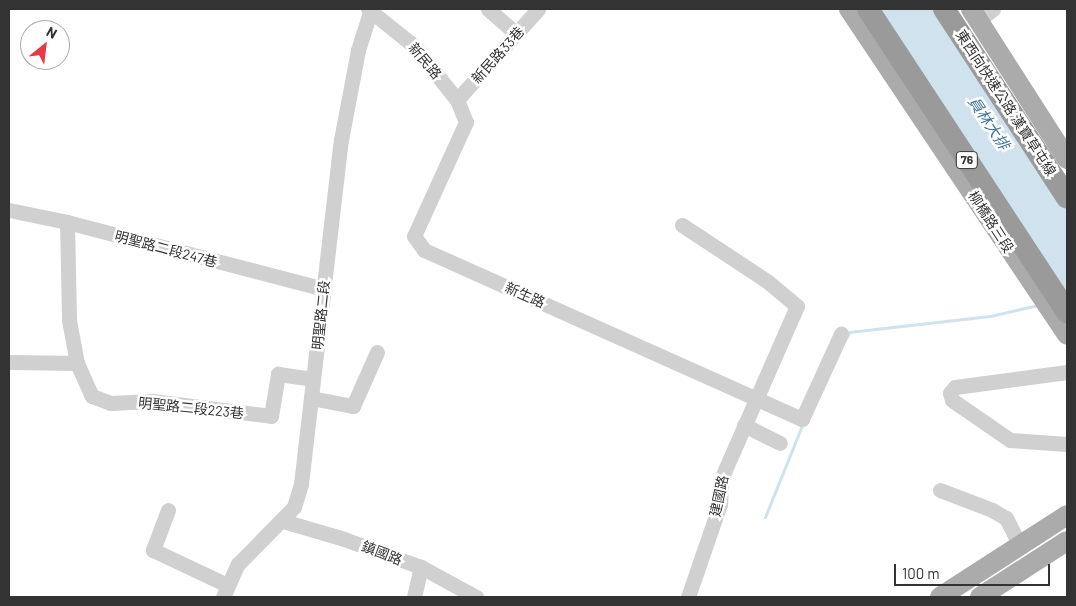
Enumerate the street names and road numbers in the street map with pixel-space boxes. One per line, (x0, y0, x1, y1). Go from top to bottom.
street label: 新民路33巷 (468, 23, 528, 87)
street label: 東西向快速公路 漢寶草屯線 (952, 27, 1060, 179)
street label: 新民路 (405, 40, 445, 82)
road number: 76 (956, 150, 978, 170)
street label: 柳橋路三段 (965, 188, 1017, 256)
street label: 明聖路二段247巷 (113, 227, 219, 271)
street label: 明聖路二段 (309, 279, 333, 351)
street label: 新生路 (502, 279, 548, 311)
street label: 明聖路二段223巷 (137, 394, 245, 422)
street label: 建國路 (706, 474, 732, 518)
street label: 鎮國路 (359, 538, 405, 568)

